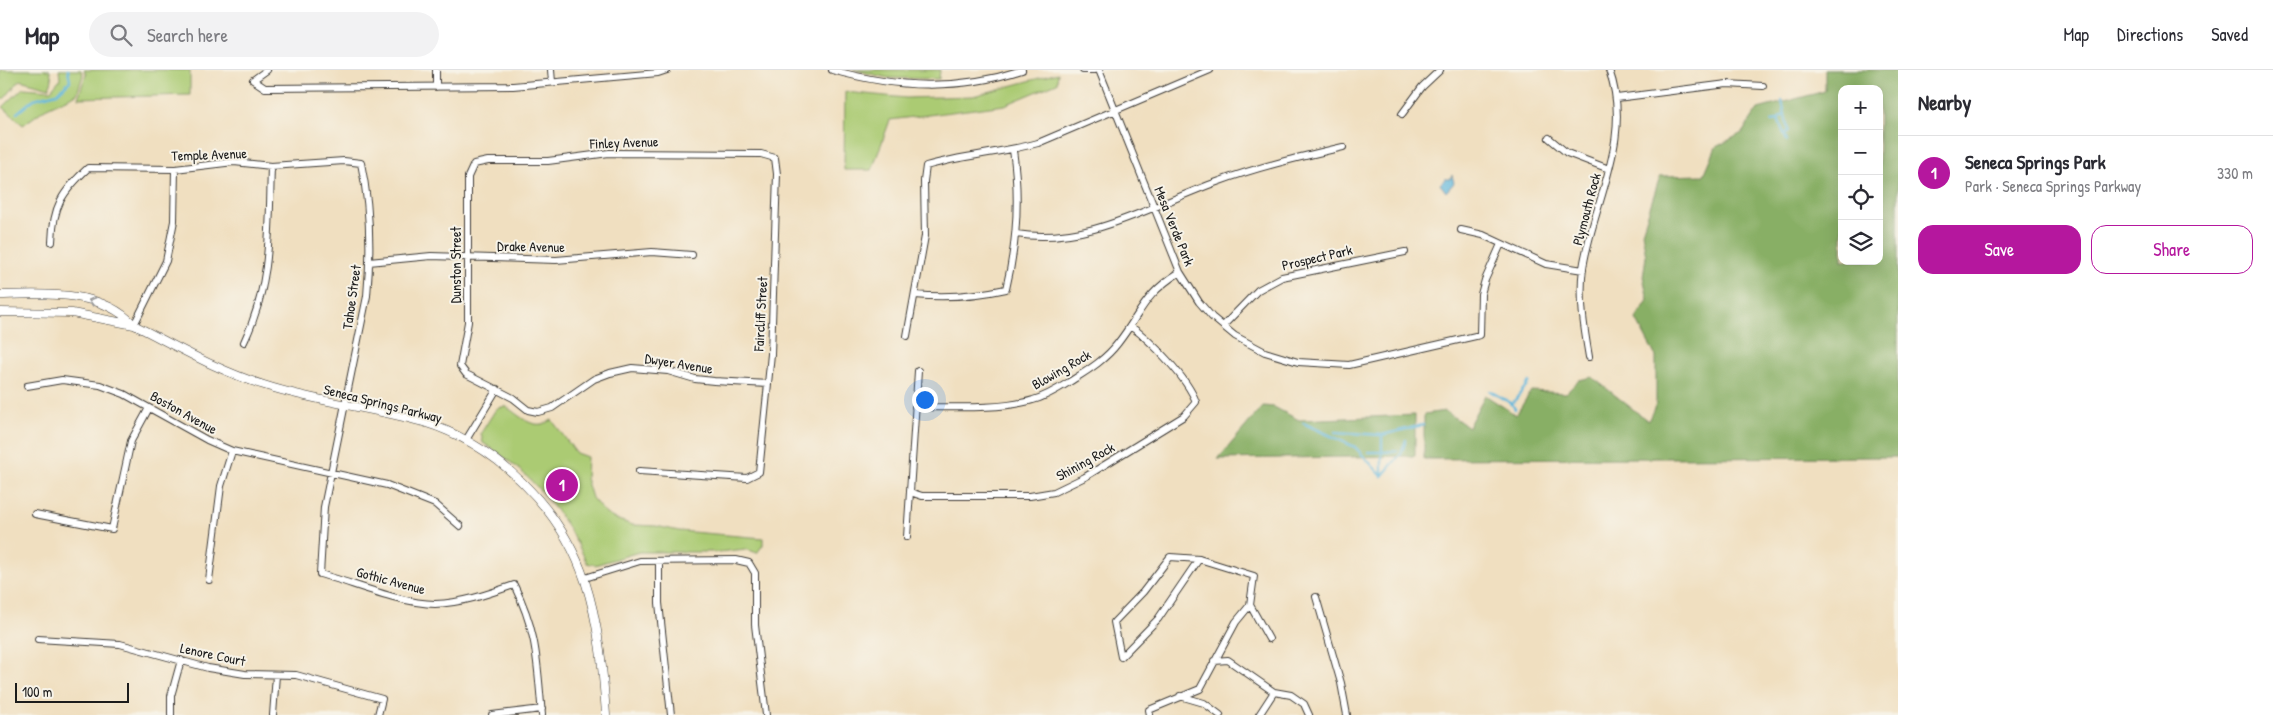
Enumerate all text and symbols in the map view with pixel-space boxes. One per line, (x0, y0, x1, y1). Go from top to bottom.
search box (89, 12, 439, 57)
text: Map (25, 19, 59, 51)
icon: search (107, 21, 135, 49)
text: Search here (147, 22, 228, 48)
text: Map (2064, 22, 2089, 47)
text: Directions (2117, 22, 2183, 47)
text: Saved (2211, 22, 2248, 47)
map controls (1838, 85, 1883, 265)
button: + (1838, 85, 1883, 130)
text: Nearby (1918, 88, 1971, 117)
button: − (1838, 130, 1883, 175)
street label: Finley Avenue (588, 131, 659, 154)
street label: Temple Avenue (171, 143, 248, 166)
text: Seneca Springs Park (1965, 149, 2106, 175)
text: 1 (1931, 162, 1937, 184)
text: 330 m (2217, 162, 2253, 184)
street label: Plymouth Rock (1567, 170, 1606, 248)
button: locate (1838, 175, 1883, 220)
text: Park · Seneca Springs Parkway (1965, 175, 2141, 197)
street label: Mesa Verde Park (1150, 183, 1200, 269)
button: layers (1838, 220, 1883, 265)
button: Save (1918, 225, 2081, 274)
button: Share (2091, 225, 2253, 274)
street label: Dunston Street (446, 227, 465, 303)
street label: Drake Avenue (497, 236, 565, 256)
street label: Prospect Park (1280, 240, 1354, 275)
street label: Tahoe Street (337, 263, 365, 330)
street label: Faircliff Street (749, 276, 771, 353)
one-way arrow (88, 297, 96, 307)
street label: Blowing Rock (1028, 344, 1095, 394)
street label: Dwyer Avenue (643, 348, 715, 379)
street label: Seneca Springs Parkway (322, 379, 444, 428)
street label: Boston Avenue (147, 386, 221, 438)
your location (912, 387, 938, 413)
street label: Shining Rock (1052, 437, 1118, 486)
pin: 1 (546, 466, 578, 504)
street label: Gothic Avenue (355, 562, 428, 598)
street label: Lenore Court (179, 638, 247, 670)
scale bar (15, 680, 129, 703)
text: 100 m (22, 682, 52, 701)

